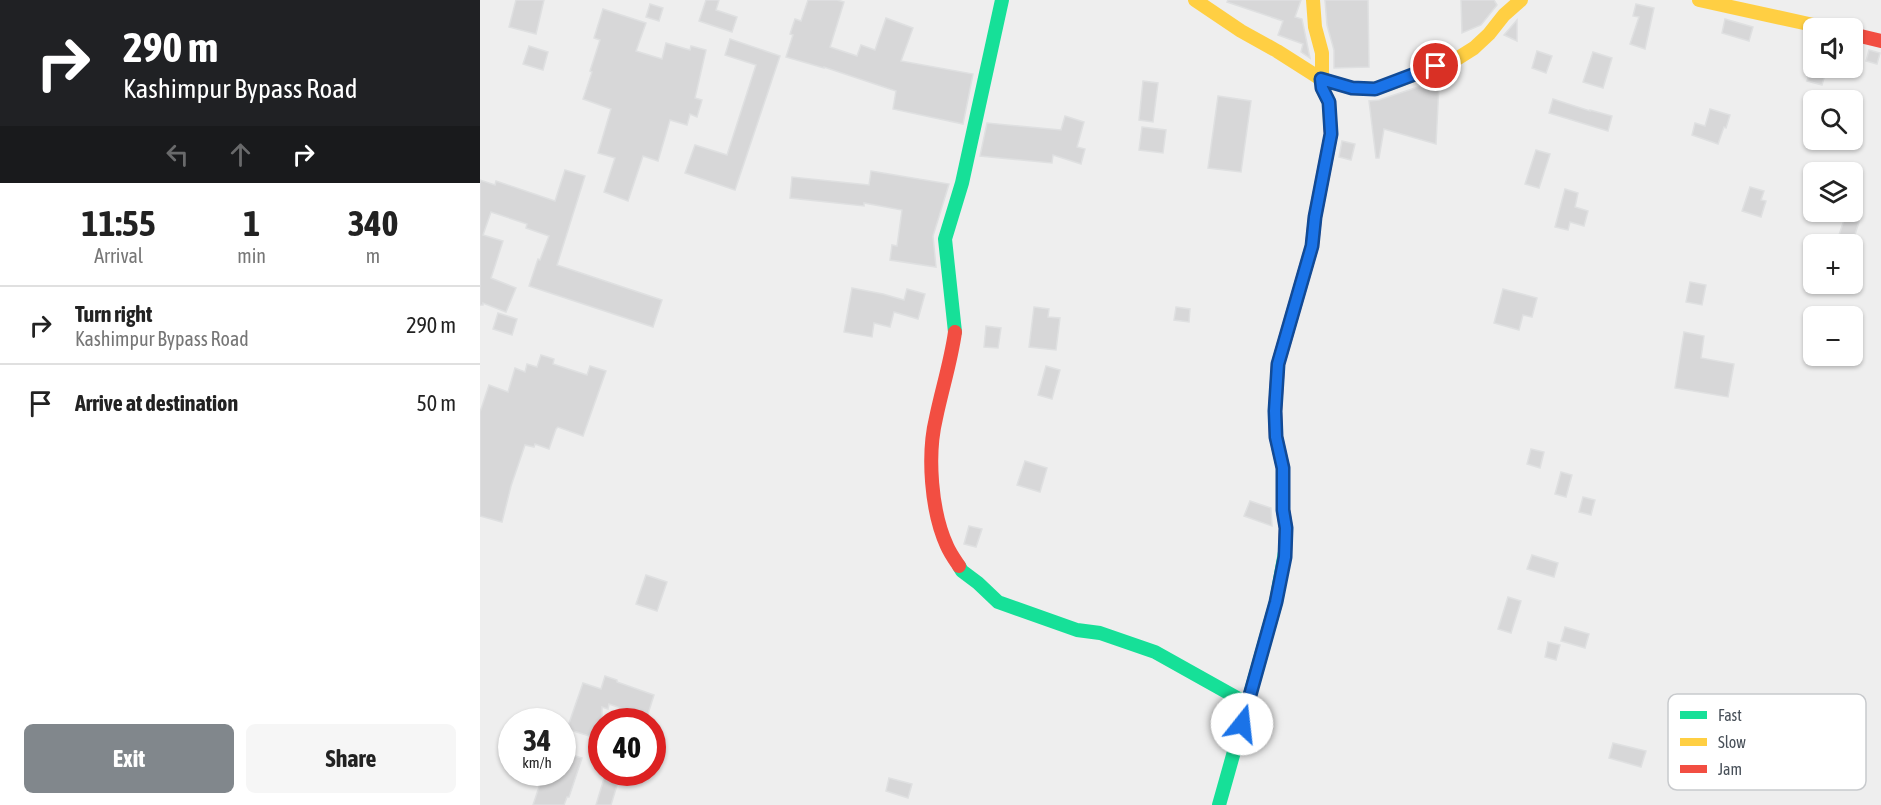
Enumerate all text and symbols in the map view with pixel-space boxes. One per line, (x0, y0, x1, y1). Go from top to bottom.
map controls (1803, 18, 1863, 366)
button: sound (1803, 18, 1863, 78)
text: 290 m (123, 23, 218, 71)
icon: right (24, 24, 102, 102)
pin (1410, 40, 1461, 91)
icon: arrive (1419, 49, 1452, 82)
text: Kashimpur Bypass Road (123, 73, 358, 104)
button: search (1803, 90, 1863, 150)
icon: left (161, 138, 194, 171)
icon: ahead (224, 138, 257, 171)
icon: right (287, 138, 320, 171)
button: layers (1803, 162, 1863, 222)
text: 11:55 (82, 202, 156, 244)
text: 1 (243, 202, 260, 244)
text: 340 (348, 202, 398, 244)
button: + (1803, 234, 1863, 294)
text: Arrival (94, 244, 143, 267)
text: min (237, 244, 266, 267)
text: m (366, 244, 380, 267)
text: Turn right (75, 301, 152, 327)
button: − (1803, 306, 1863, 366)
icon: right (24, 309, 57, 342)
text: 290 m (406, 312, 456, 338)
text: Kashimpur Bypass Road (75, 327, 249, 350)
icon: arrive (24, 387, 57, 420)
text: Arrive at destination (75, 390, 238, 416)
text: 50 m (416, 390, 456, 416)
position arrow (1210, 692, 1274, 756)
legend (1668, 694, 1866, 790)
text: Fast (1718, 706, 1742, 724)
speed limit sign: 40 (588, 708, 666, 786)
text: 34 (523, 723, 551, 757)
button: Exit (24, 724, 234, 793)
button: Share (246, 724, 456, 793)
text: Slow (1718, 733, 1746, 751)
text: km/h (522, 754, 552, 771)
text: Jam (1718, 760, 1742, 778)

